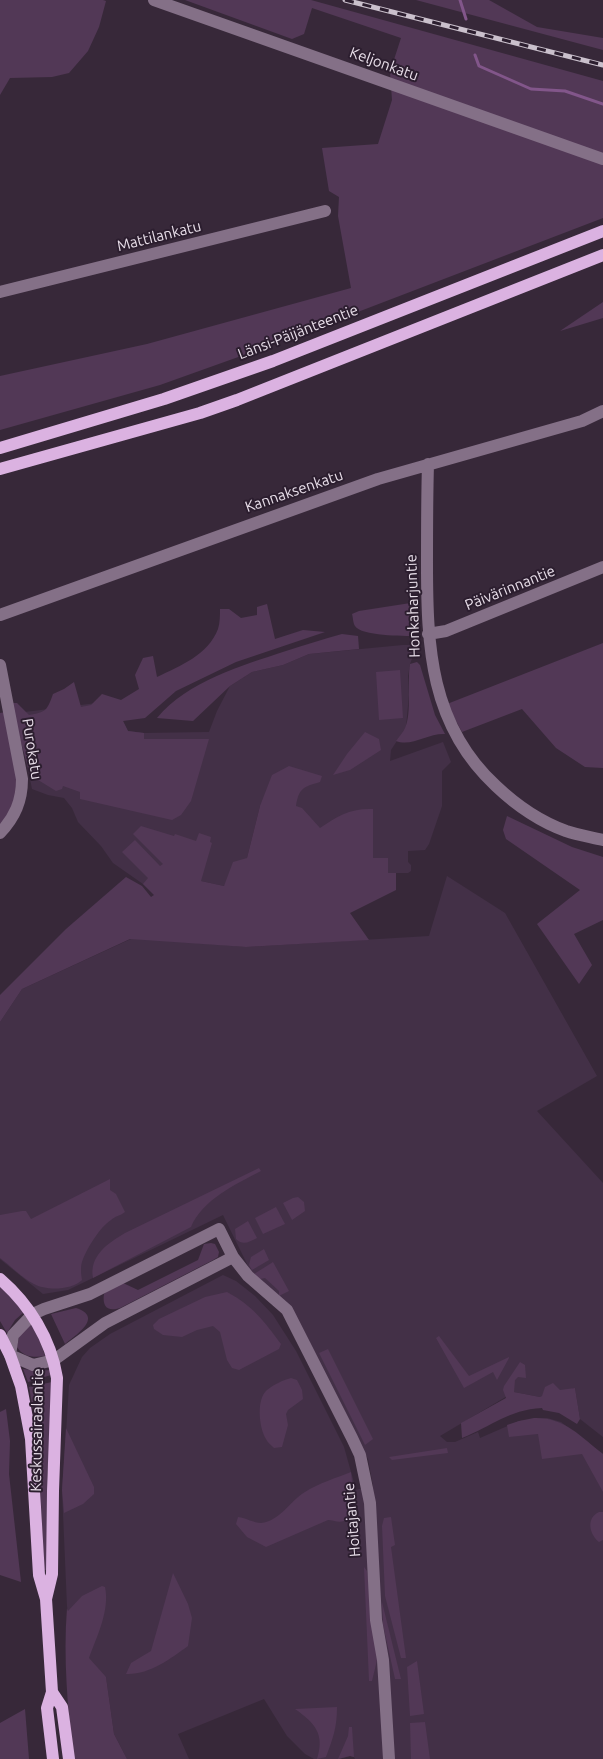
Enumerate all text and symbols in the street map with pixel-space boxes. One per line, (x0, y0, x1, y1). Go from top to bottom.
street label: Keljonkatu (347, 43, 421, 85)
street label: Mattilankatu (115, 217, 203, 255)
street label: Länsi-Päijänteentie (235, 301, 361, 363)
street label: Kannaksenkatu (243, 466, 345, 516)
street label: Honkaharjuntie (402, 554, 424, 658)
street label: Päivärinnantie (462, 562, 558, 614)
street label: Purokatu (18, 717, 46, 781)
street label: Keskussairaalantie (27, 1368, 47, 1492)
street label: Hoitajantie (340, 1482, 364, 1558)

